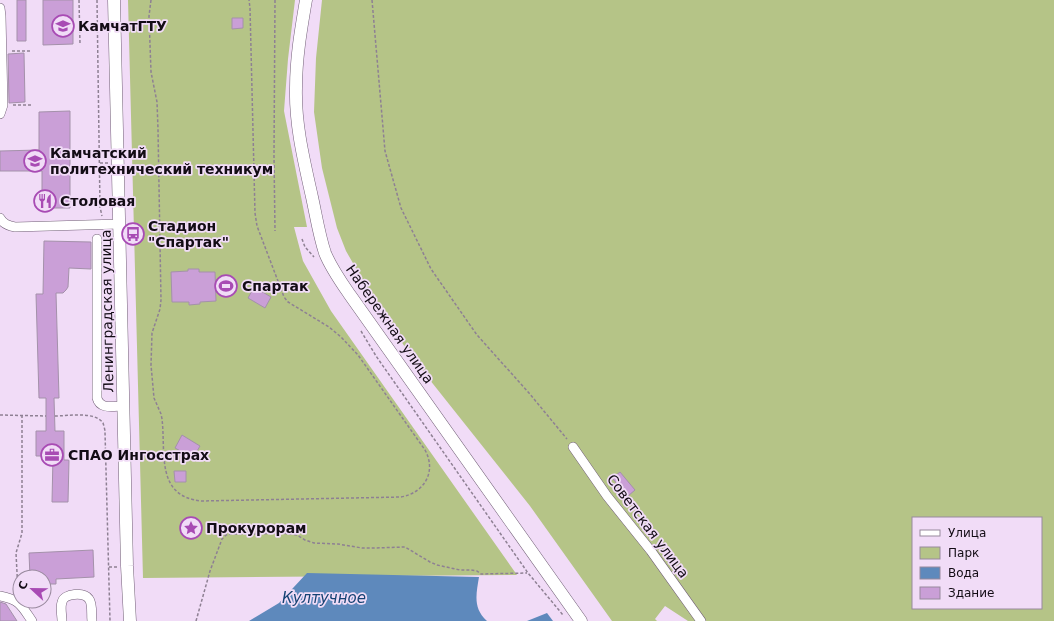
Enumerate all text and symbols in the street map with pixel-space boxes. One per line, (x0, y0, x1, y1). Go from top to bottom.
school or university icon: КамчатГТУ (50, 13, 76, 39)
place label: КамчатГТУ (78, 18, 167, 34)
place label: Камчатский политехнический техникум (50, 145, 273, 177)
school or university icon: Камчатский политехнический техникум (22, 148, 48, 174)
restaurant icon: Столовая (32, 188, 58, 214)
place label: Столовая (60, 193, 135, 209)
place label: Стадион "Спартак" (148, 218, 229, 250)
bus stop icon: Стадион "Спартак" (120, 221, 146, 247)
street label: Ленинградская улица (98, 229, 116, 393)
street label: Набережная улица (343, 261, 437, 387)
sports icon: Спартак (213, 273, 239, 299)
place label: Спартак (242, 278, 309, 294)
office icon: СПАО Ингосстрах (39, 442, 65, 468)
place label: СПАО Ингосстрах (68, 447, 209, 463)
street label: Советская улица (604, 471, 692, 581)
place icon: Прокурорам (178, 515, 204, 541)
legend (912, 517, 1042, 609)
place label: Прокурорам (206, 520, 307, 536)
text: Улица (948, 526, 986, 540)
text: Парк (948, 546, 979, 560)
text: Вода (948, 566, 979, 580)
north arrow (12, 569, 52, 609)
text: С (16, 579, 31, 592)
text: Здание (948, 586, 994, 600)
water label: Култучное (282, 589, 366, 607)

